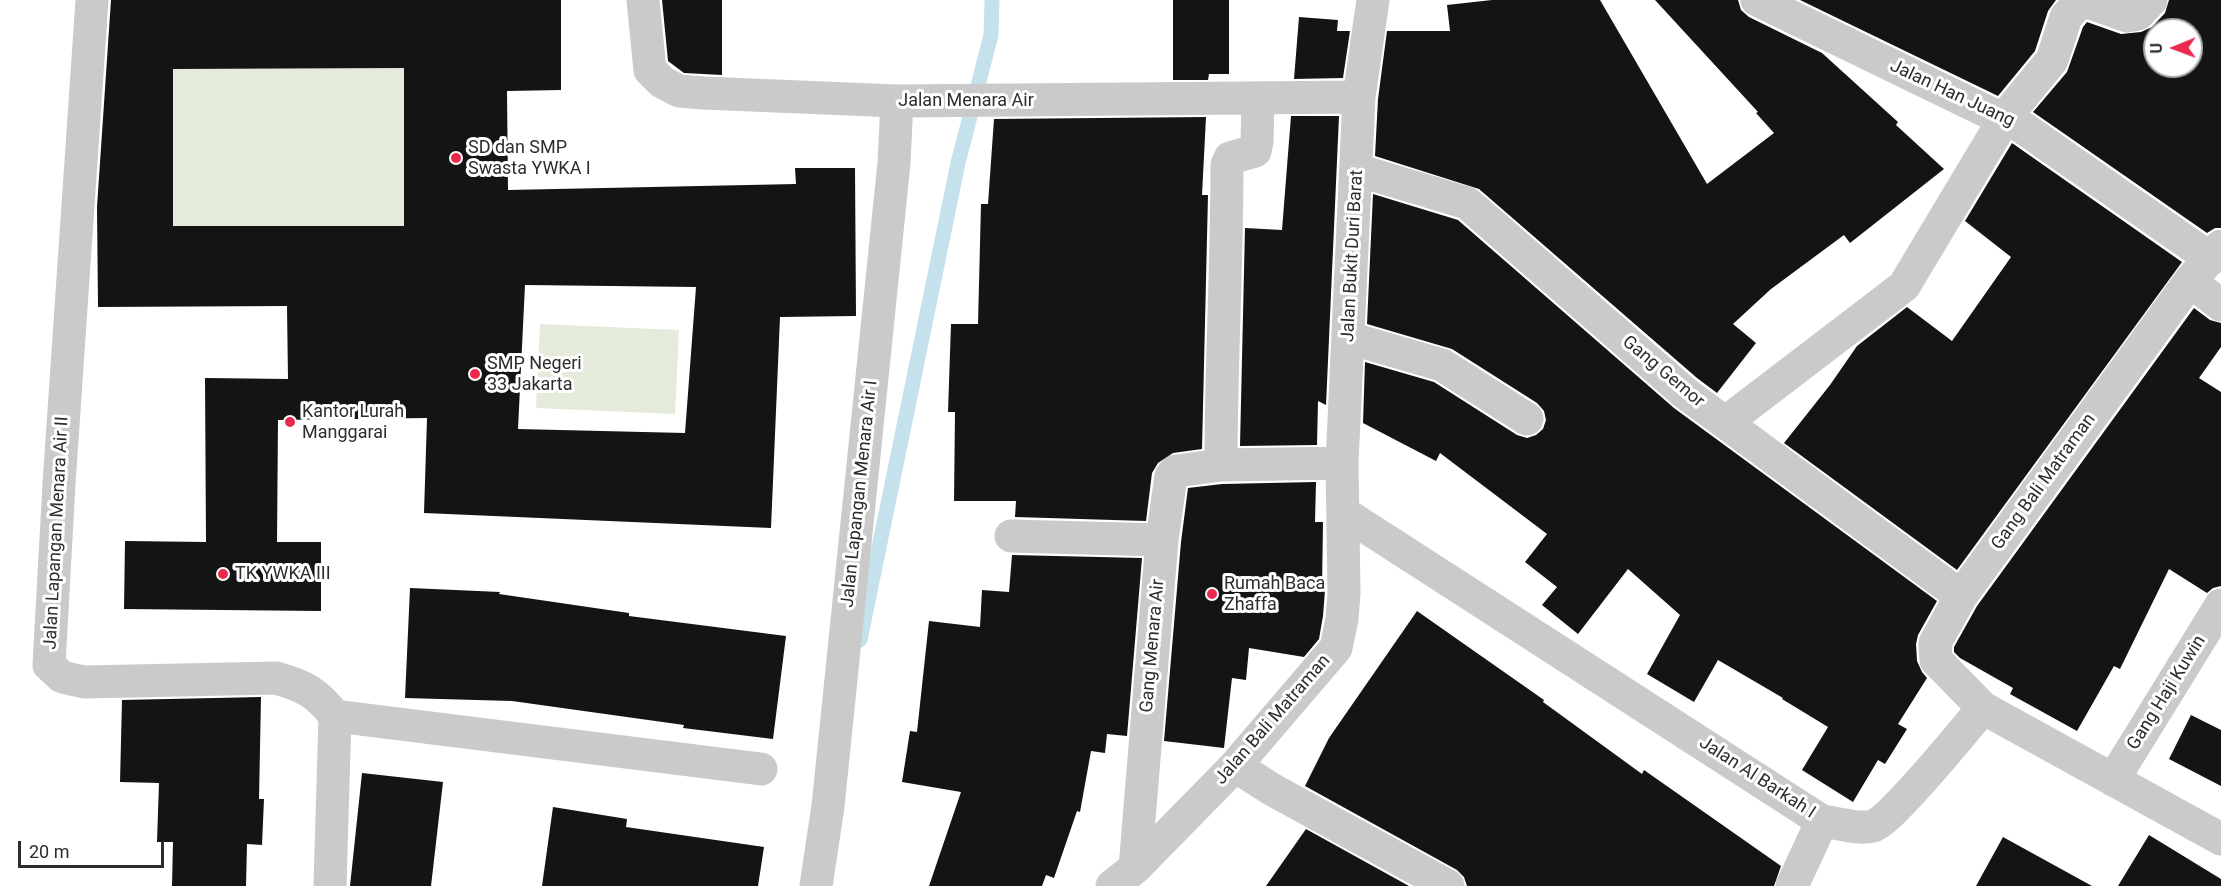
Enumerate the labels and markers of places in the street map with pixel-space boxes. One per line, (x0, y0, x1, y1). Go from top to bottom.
place label: SD dan SMP Swasta YWKA I (468, 137, 591, 180)
marker: SD dan SMP Swasta YWKA I (449, 151, 463, 165)
place label: SMP Negeri 33 Jakarta (487, 353, 582, 395)
marker: SMP Negeri 33 Jakarta (468, 367, 482, 381)
place label: Kantor Lurah Manggarai (302, 401, 404, 444)
marker: Kantor Lurah Manggarai (283, 415, 297, 429)
place label: TK YWKA III (235, 563, 331, 585)
marker: TK YWKA III (216, 567, 230, 581)
place label: Rumah Baca Zhaffa (1224, 573, 1325, 616)
marker: Rumah Baca Zhaffa (1205, 587, 1219, 601)

